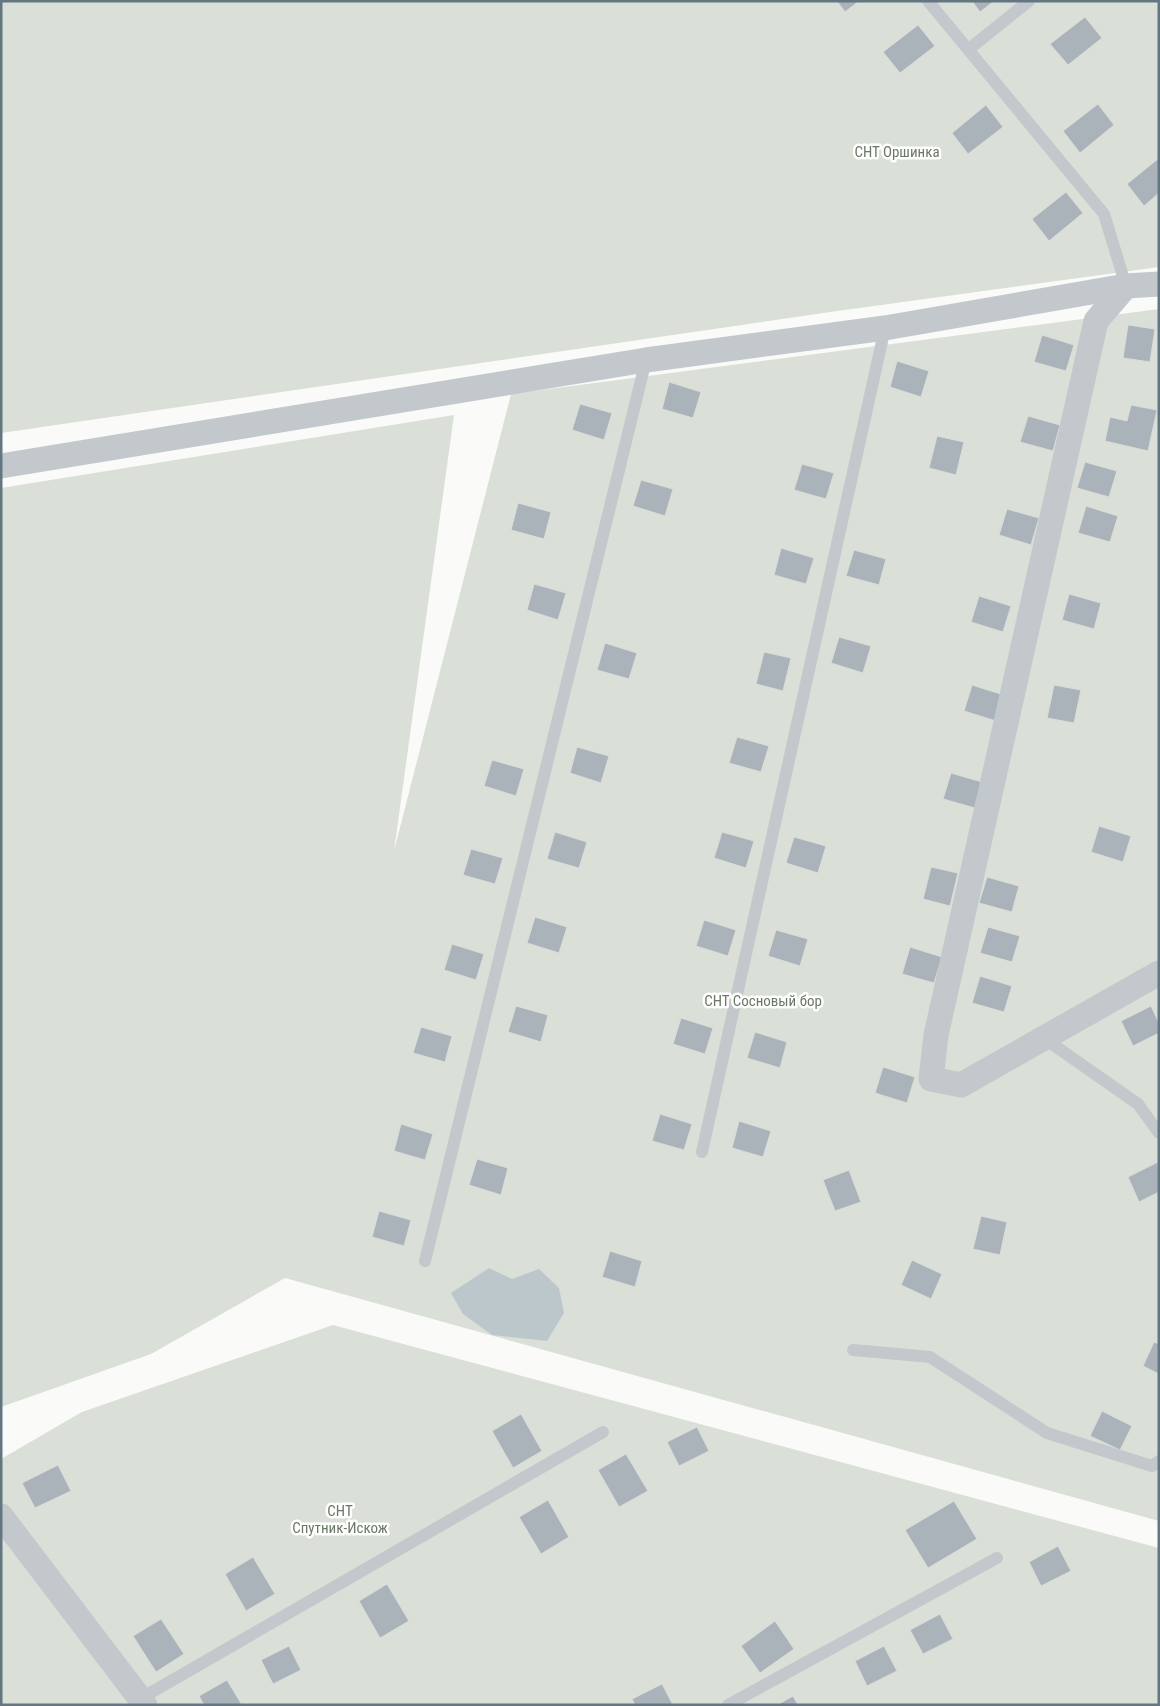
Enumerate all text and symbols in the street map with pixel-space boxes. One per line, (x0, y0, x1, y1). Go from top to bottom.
park label: СНТ Оршинка (854, 143, 940, 161)
park label: СНТ Сосновый бор (704, 992, 822, 1010)
park label: СНТ Спутник-Искож (292, 1502, 388, 1537)

